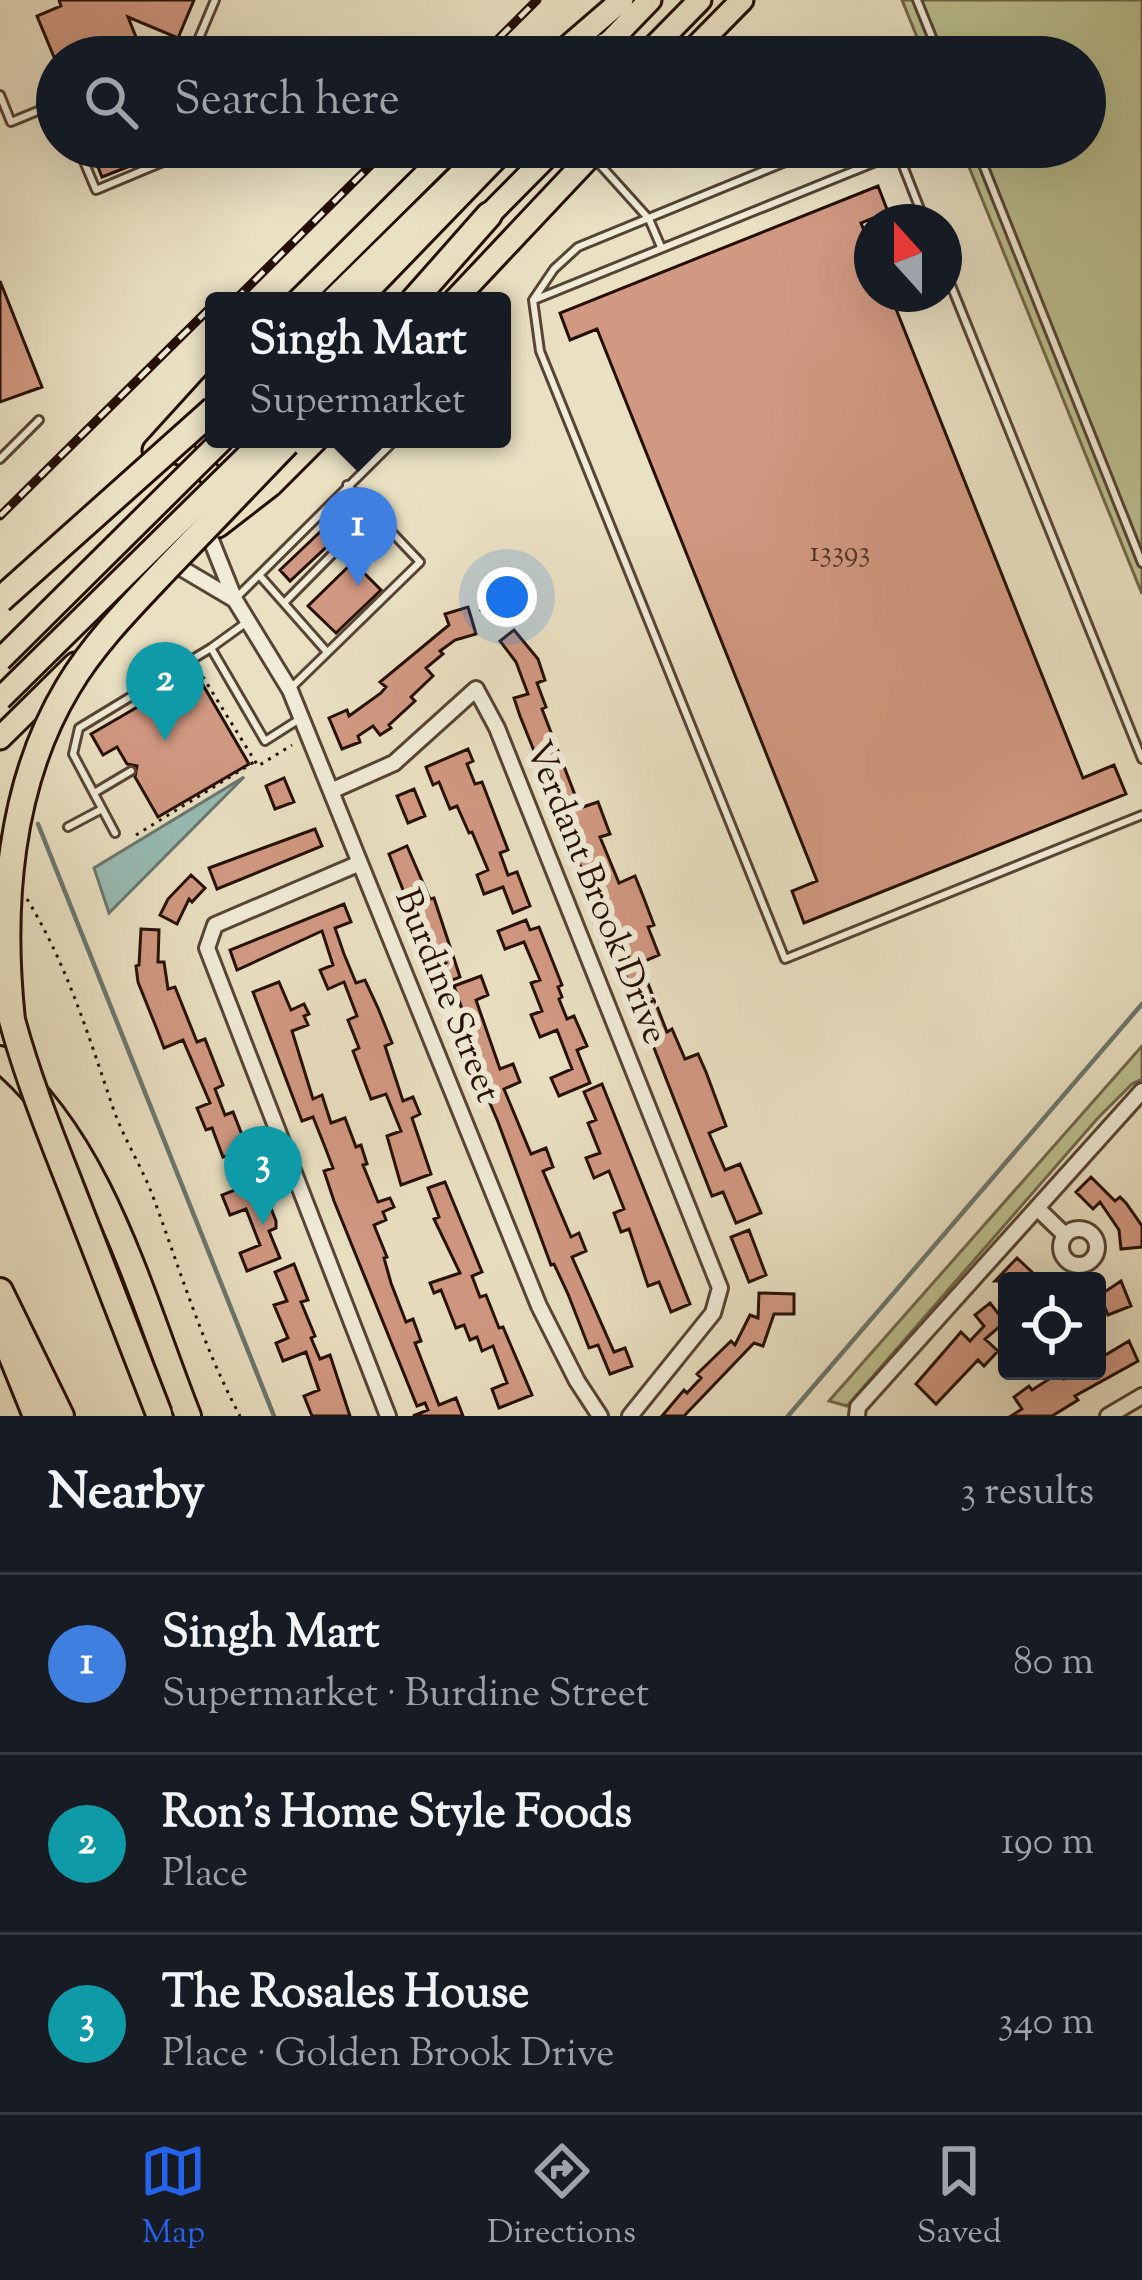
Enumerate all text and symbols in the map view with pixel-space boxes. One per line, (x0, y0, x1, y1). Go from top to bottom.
search box (36, 36, 1106, 168)
icon: search (78, 69, 144, 135)
text: Search here (174, 70, 400, 135)
north arrow (854, 204, 962, 312)
popup (205, 292, 511, 448)
text: Singh Mart (249, 310, 467, 375)
text: Supermarket (249, 375, 465, 431)
pin: 1 (319, 487, 397, 586)
house number: 13393 (810, 532, 870, 575)
your location (477, 567, 537, 627)
pin: 2 (126, 642, 204, 741)
street label: Verdant Brook Drive (510, 734, 680, 1052)
street label: Burdine Street (380, 882, 512, 1110)
pin: 3 (224, 1126, 302, 1225)
map controls (998, 1272, 1106, 1380)
button: locate (998, 1272, 1106, 1380)
text: Nearby (48, 1458, 205, 1531)
text: 3 results (960, 1466, 1094, 1522)
text: Singh Mart (162, 1603, 379, 1668)
text: 1 (80, 1636, 94, 1692)
text: 80 m (1013, 1636, 1094, 1692)
text: Supermarket · Burdine Street (162, 1668, 649, 1724)
text: Ron's Home Style Foods (162, 1783, 632, 1848)
text: 2 (78, 1816, 96, 1872)
text: 190 m (1001, 1816, 1094, 1872)
text: Place (162, 1848, 248, 1904)
text: The Rosales House (162, 1963, 529, 2028)
text: 3 (79, 1996, 95, 2052)
text: 340 m (998, 1996, 1094, 2052)
text: Place · Golden Brook Drive (162, 2028, 614, 2084)
tab: Map (140, 2138, 206, 2258)
tab: Directions (487, 2138, 636, 2258)
tab: Saved (917, 2138, 1002, 2258)

